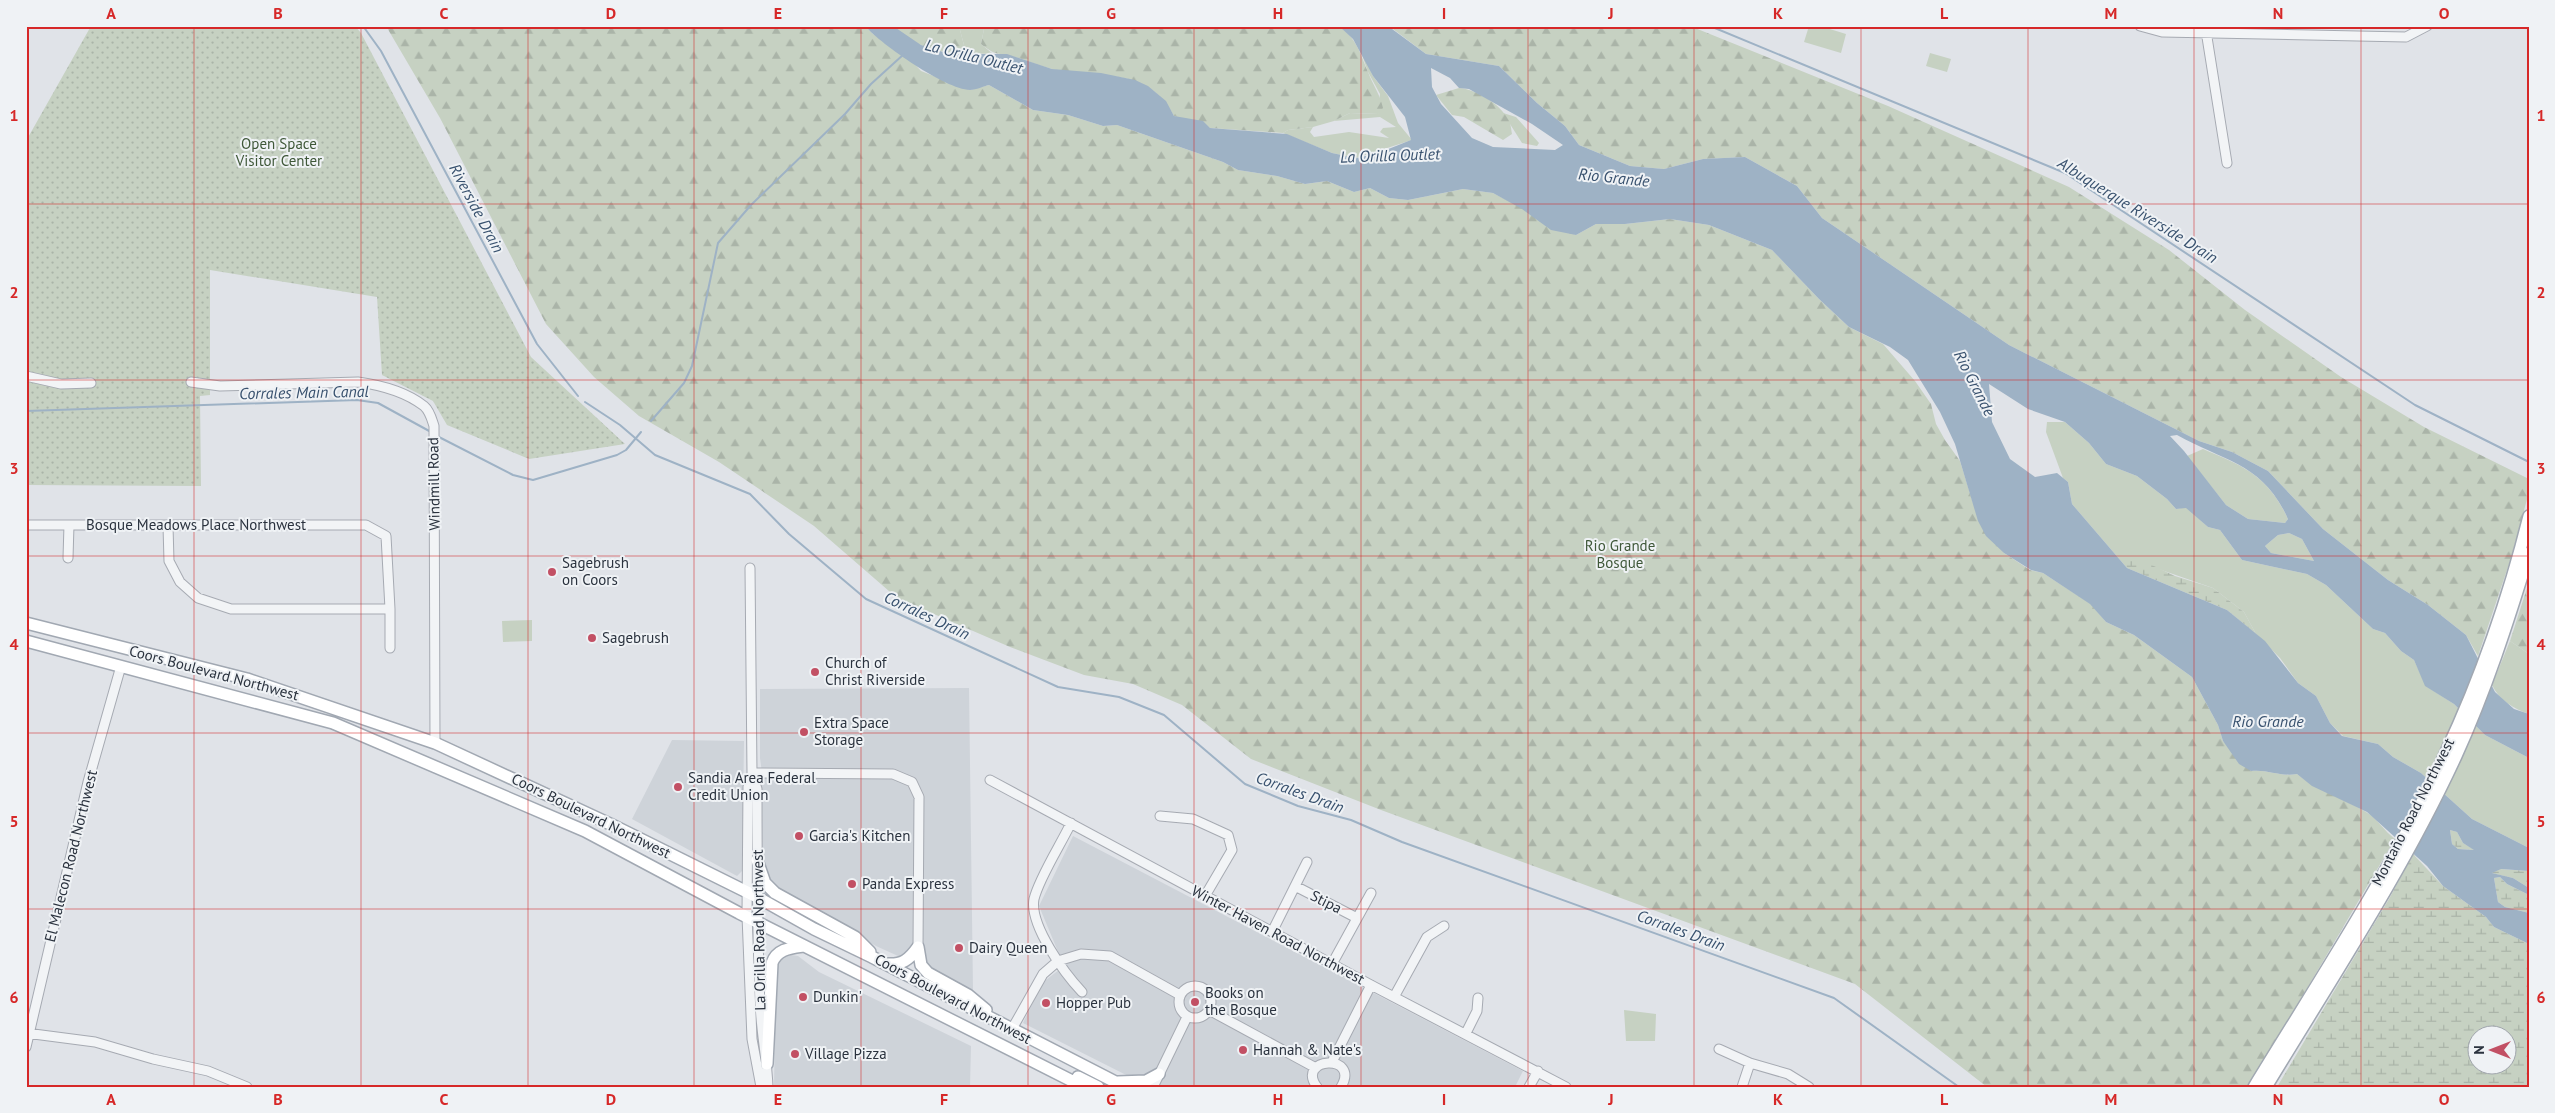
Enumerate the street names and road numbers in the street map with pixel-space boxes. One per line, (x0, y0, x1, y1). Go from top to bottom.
street label: Windmill Road (423, 437, 444, 531)
street label: Bosque Meadows Place Northwest (86, 515, 306, 534)
street label: Coors Boulevard Northwest (127, 641, 301, 704)
street label: Montaño Road Northwest (2367, 735, 2458, 889)
street label: El Malecon Road Northwest (40, 768, 101, 944)
street label: Coors Boulevard Northwest (509, 769, 674, 862)
street label: La Orilla Road Northwest (748, 849, 769, 1011)
street label: Winter Haven Road Northwest (1188, 881, 1368, 988)
street label: Stipa (1307, 886, 1345, 917)
street label: Coors Boulevard Northwest (872, 949, 1035, 1048)

